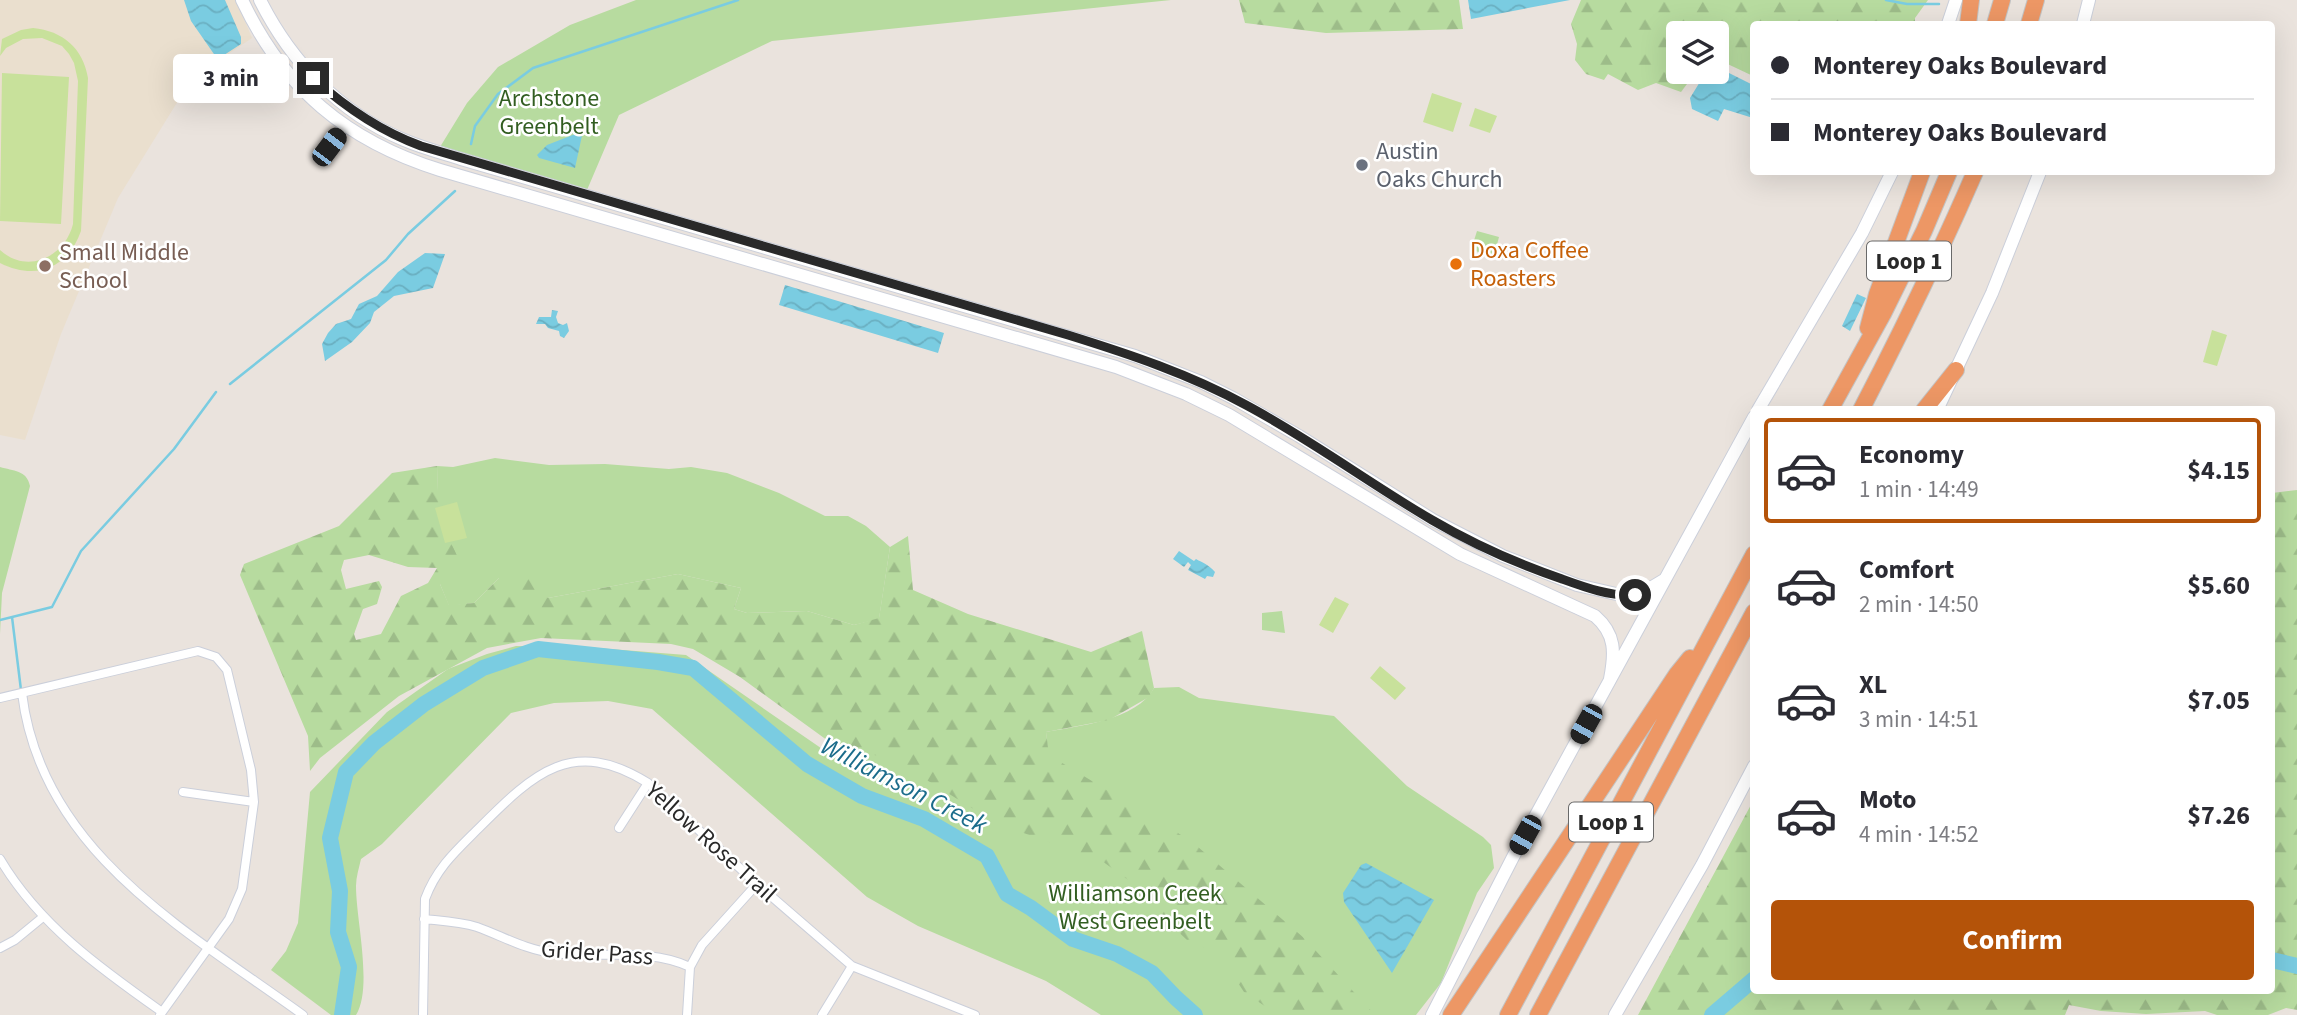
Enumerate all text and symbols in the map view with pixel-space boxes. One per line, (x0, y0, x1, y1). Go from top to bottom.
map controls (1666, 21, 1729, 84)
button: layers (1666, 21, 1729, 84)
text: Monterey Oaks Boulevard (1813, 47, 2107, 84)
callout: 3 min (173, 54, 288, 102)
text: 3 min (203, 62, 259, 95)
route end (297, 62, 329, 94)
park label: Archstone Greenbelt (499, 81, 599, 144)
text: Monterey Oaks Boulevard (1813, 114, 2107, 151)
car (308, 124, 351, 170)
place label: Austin Oaks Church (1376, 134, 1503, 197)
marker: Austin Oaks Church (1354, 157, 1370, 173)
place label: Doxa Coffee Roasters (1470, 233, 1589, 296)
place label: Small Middle School (59, 235, 189, 298)
road number: Loop 1 (1867, 242, 1951, 280)
marker: Doxa Coffee Roasters (1448, 256, 1464, 272)
marker: Small Middle School (37, 258, 53, 274)
text: Economy (1859, 436, 1964, 473)
icon: car (1775, 439, 1838, 502)
text: $4.15 (2187, 452, 2250, 489)
text: 1 min · 14:49 (1859, 473, 1979, 506)
text: Comfort (1859, 551, 1954, 588)
icon: car (1775, 554, 1838, 617)
text: $5.60 (2187, 567, 2250, 604)
route start (1619, 579, 1651, 611)
text: 2 min · 14:50 (1859, 588, 1979, 621)
text: XL (1859, 666, 1887, 703)
icon: car (1775, 669, 1838, 732)
text: $7.05 (2187, 682, 2250, 719)
car (1567, 701, 1606, 747)
text: 3 min · 14:51 (1859, 703, 1979, 736)
water label: Williamson Creek (814, 727, 994, 843)
street label: Yellow Rose Trail (637, 773, 785, 911)
text: Moto (1859, 781, 1916, 818)
icon: car (1775, 784, 1838, 847)
text: $7.26 (2187, 797, 2250, 834)
road number: Loop 1 (1569, 802, 1653, 842)
car (1506, 812, 1545, 858)
text: 4 min · 14:52 (1859, 818, 1979, 851)
park label: Williamson Creek West Greenbelt (1048, 876, 1222, 939)
button: Confirm (1771, 900, 2254, 980)
street label: Grider Pass (540, 932, 654, 974)

